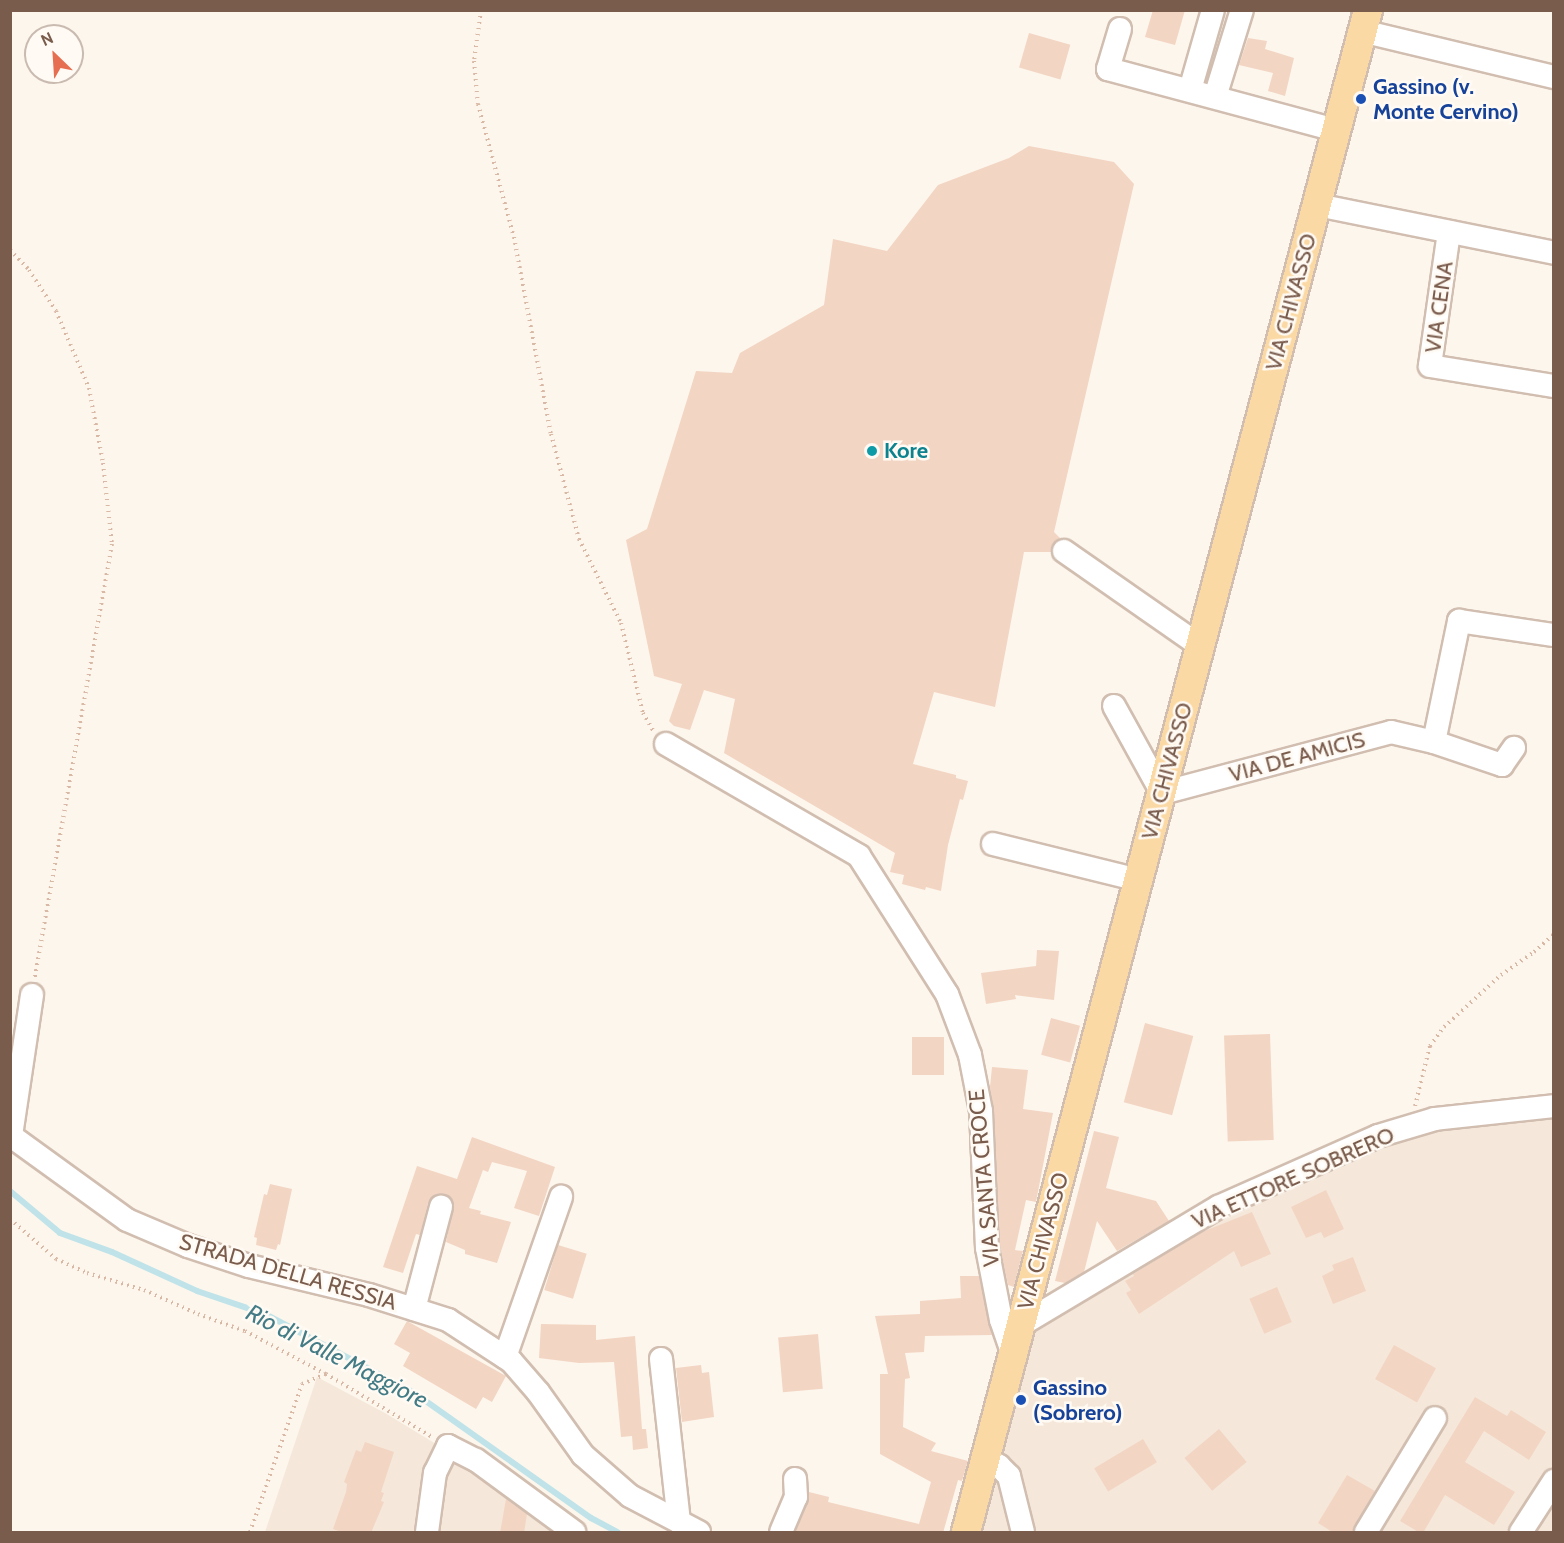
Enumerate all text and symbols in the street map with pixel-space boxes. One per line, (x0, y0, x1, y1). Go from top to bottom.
north arrow (24, 24, 84, 84)
text: N (38, 28, 56, 50)
place label: Gassino (v. Monte Cervino) (1373, 73, 1519, 124)
marker: Gassino (v. Monte Cervino) (1354, 92, 1368, 106)
street label: VIA CHIVASSO (1260, 231, 1322, 373)
street label: VIA CENA (1420, 259, 1458, 355)
place label: Kore (884, 438, 928, 464)
marker: Kore (865, 444, 879, 458)
street label: VIA CHIVASSO (1136, 700, 1198, 842)
street label: VIA DE AMICIS (1226, 726, 1368, 788)
street label: VIA SANTA CROCE (963, 1088, 1005, 1268)
street label: VIA ETTORE SOBRERO (1188, 1121, 1398, 1235)
street label: VIA CHIVASSO (1012, 1170, 1074, 1312)
street label: STRADA DELLA RESSIA (176, 1228, 400, 1316)
water label: Rio di Valle Maggiore (241, 1298, 433, 1414)
place label: Gassino (Sobrero) (1033, 1374, 1122, 1426)
marker: Gassino (Sobrero) (1014, 1393, 1028, 1407)

